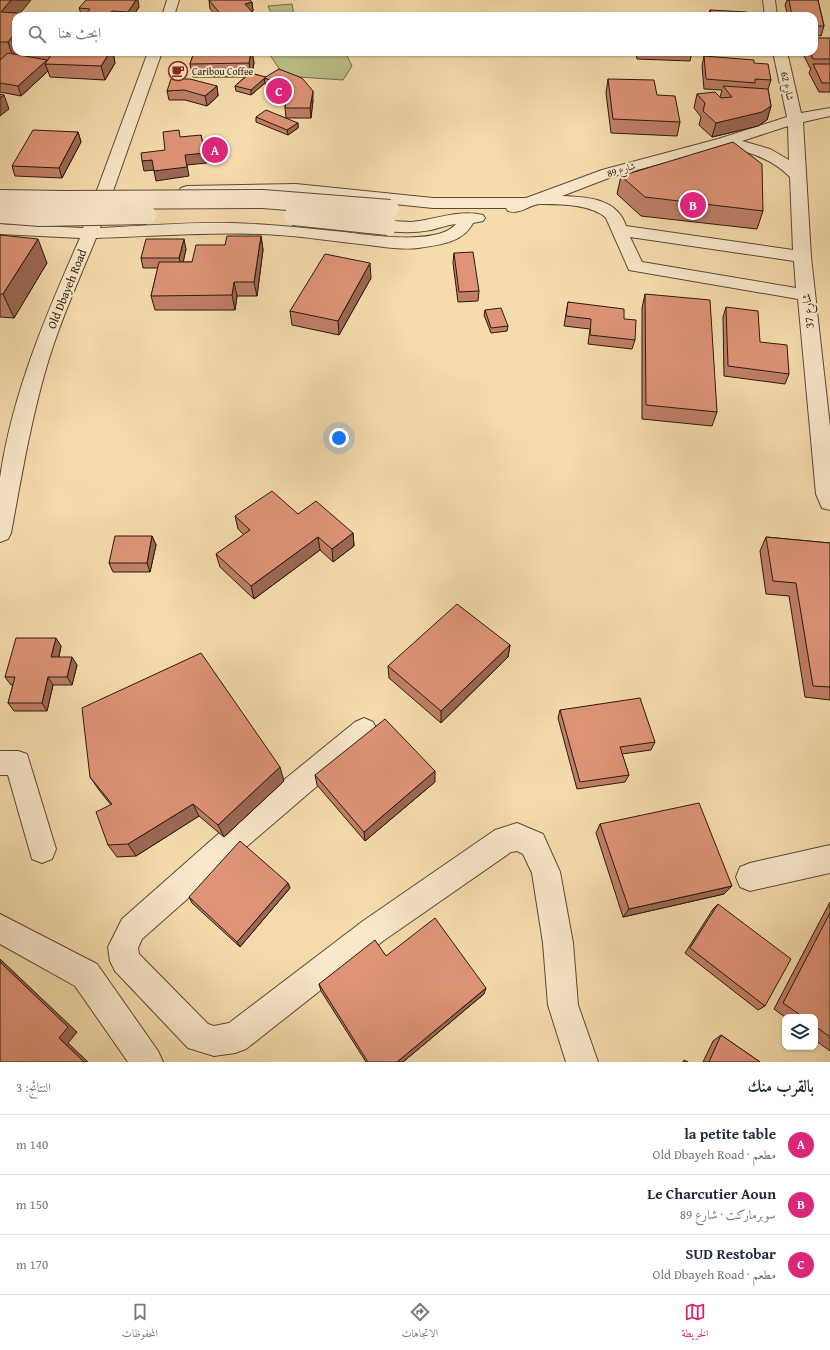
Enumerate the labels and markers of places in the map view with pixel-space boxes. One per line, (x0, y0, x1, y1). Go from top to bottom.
cafe icon: Caribou Coffee (167, 60, 189, 82)
place label: Caribou Coffee (192, 64, 254, 79)
pin: C (266, 76, 292, 106)
pin: A (202, 135, 228, 165)
pin: B (680, 190, 706, 220)

